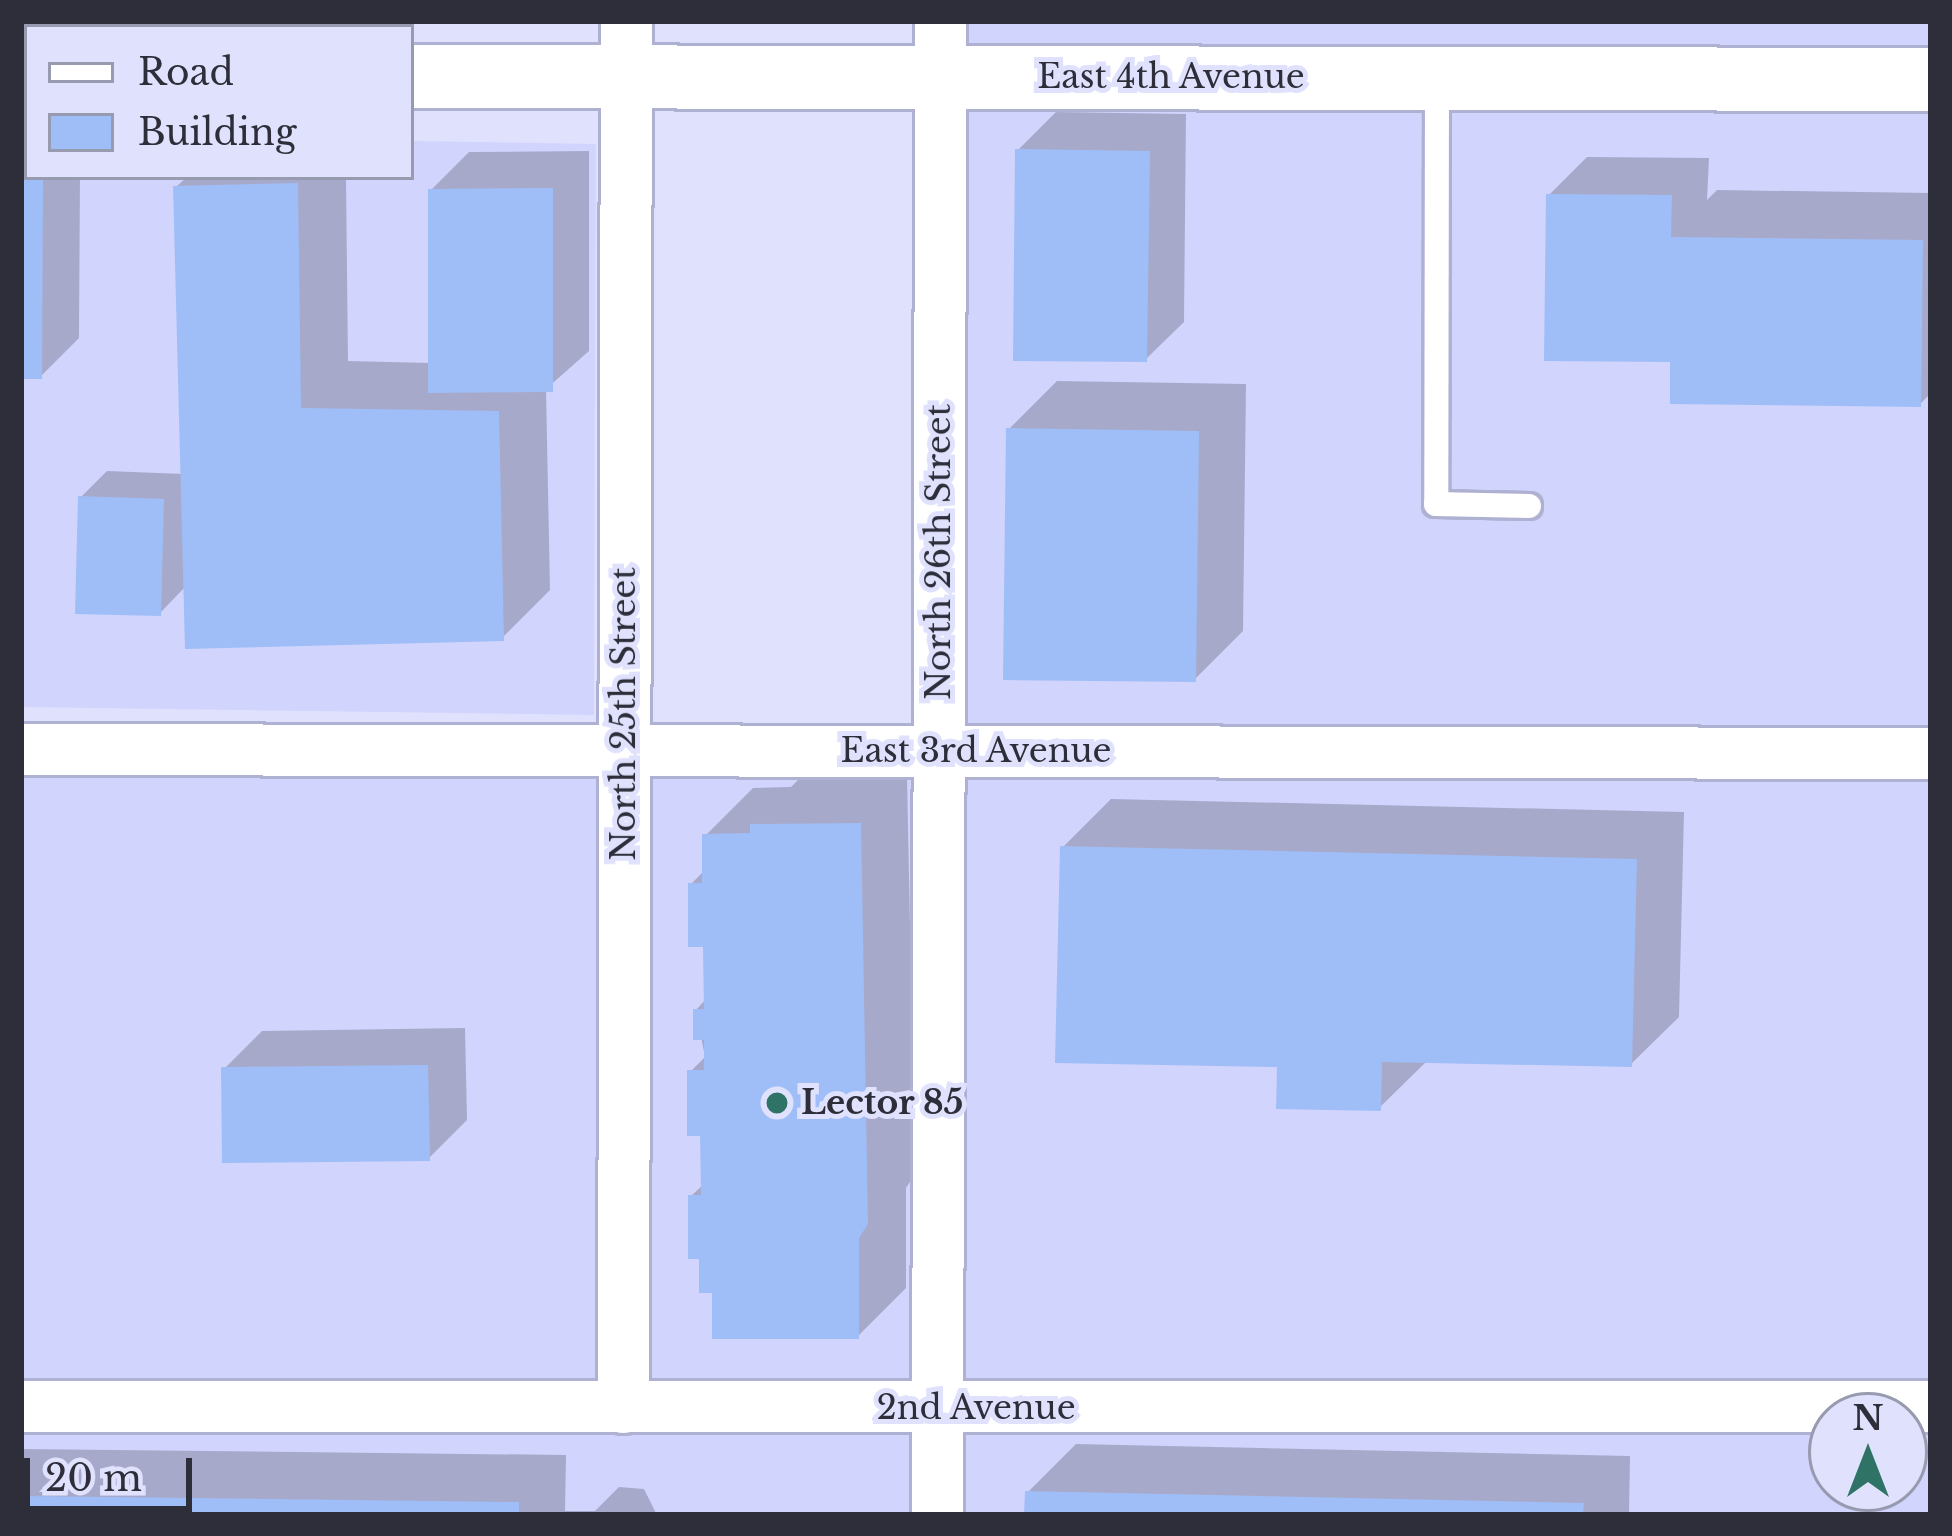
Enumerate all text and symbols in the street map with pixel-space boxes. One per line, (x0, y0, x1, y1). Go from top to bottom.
legend (24, 24, 414, 180)
text: Road (138, 50, 234, 95)
street label: East 4th Avenue (1037, 57, 1305, 97)
text: Building (138, 110, 296, 155)
street label: North 26th Street (919, 404, 959, 700)
street label: North 25th Street (604, 567, 644, 861)
street label: East 3rd Avenue (840, 731, 1112, 771)
place label: Lector 85 (801, 1083, 964, 1123)
marker: Lector 85 (764, 1090, 790, 1116)
street label: 2nd Avenue (876, 1388, 1076, 1428)
north arrow (1808, 1392, 1928, 1512)
text: N (1852, 1398, 1884, 1439)
scale bar (30, 1434, 198, 1508)
text: 20 m (45, 1456, 142, 1501)

